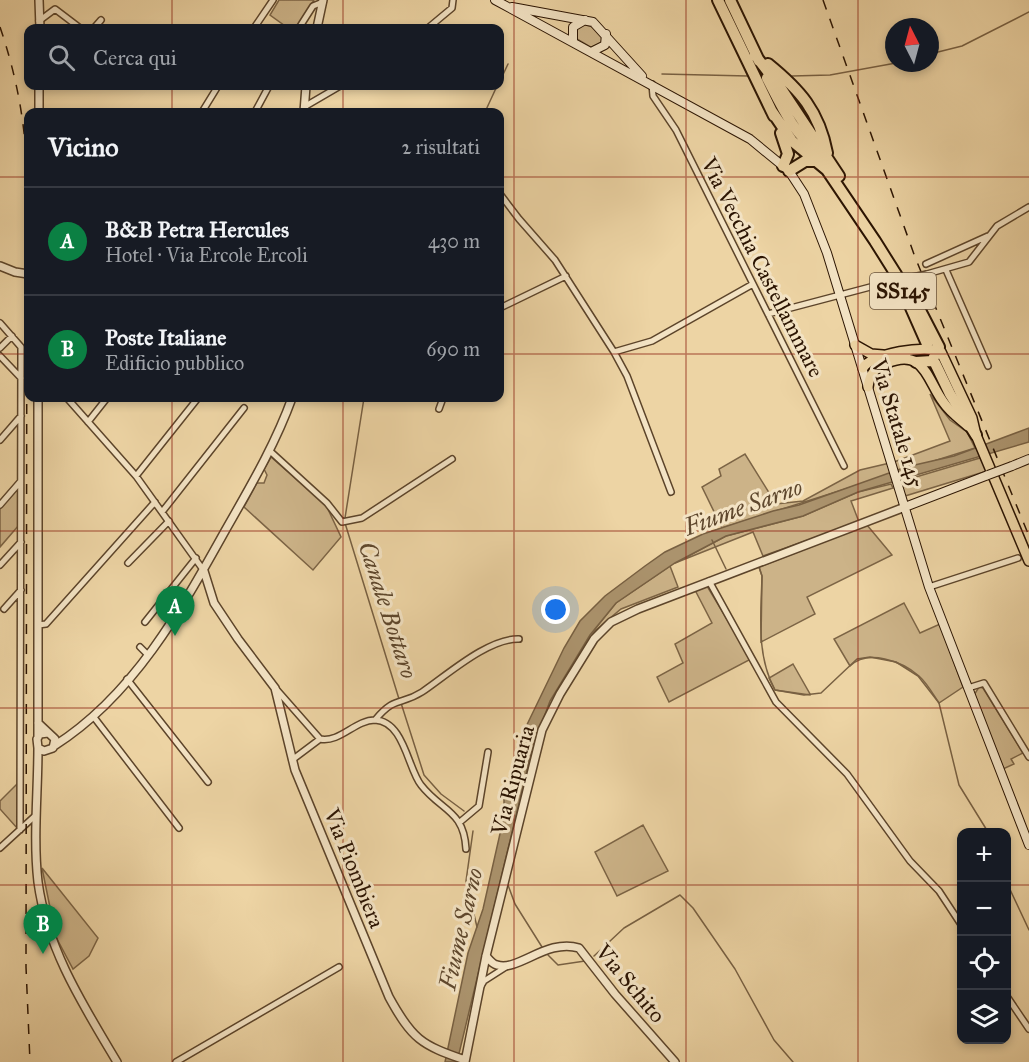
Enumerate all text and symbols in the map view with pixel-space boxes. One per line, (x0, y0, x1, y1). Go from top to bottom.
north arrow (885, 18, 939, 72)
search box (24, 24, 504, 90)
icon: search (45, 41, 78, 74)
text: Cerca qui (93, 44, 177, 71)
text: Vicino (48, 131, 119, 163)
text: 2 risultati (401, 135, 480, 159)
street label: Via Vecchia Castellammare (695, 152, 830, 382)
text: B&B Petra Hercules (105, 216, 289, 243)
text: A (61, 229, 74, 253)
text: 430 m (428, 229, 480, 253)
text: Hotel · Via Ercole Ercoli (105, 243, 308, 267)
road number: SS145 (870, 273, 936, 309)
text: Poste Italiane (105, 324, 226, 351)
text: B (61, 337, 74, 361)
text: 690 m (426, 337, 480, 361)
text: Edificio pubblico (105, 351, 244, 375)
street label: Via Statale 145 (865, 355, 930, 491)
water label: Fiume Sarno (679, 472, 806, 543)
water label: Canale Bottaro (352, 538, 424, 682)
pin: A (156, 586, 195, 636)
your location (541, 595, 570, 624)
street label: Via Ripuaria (485, 722, 540, 839)
street label: Via Piombiera (318, 803, 391, 933)
map controls (957, 828, 1011, 1044)
button: + (957, 828, 1011, 882)
water label: Fiume Sarno (432, 865, 490, 994)
button: − (957, 882, 1011, 936)
pin: B (24, 904, 63, 954)
button: locate (957, 936, 1011, 990)
street label: Via Schito (589, 938, 671, 1028)
button: layers (957, 990, 1011, 1044)

